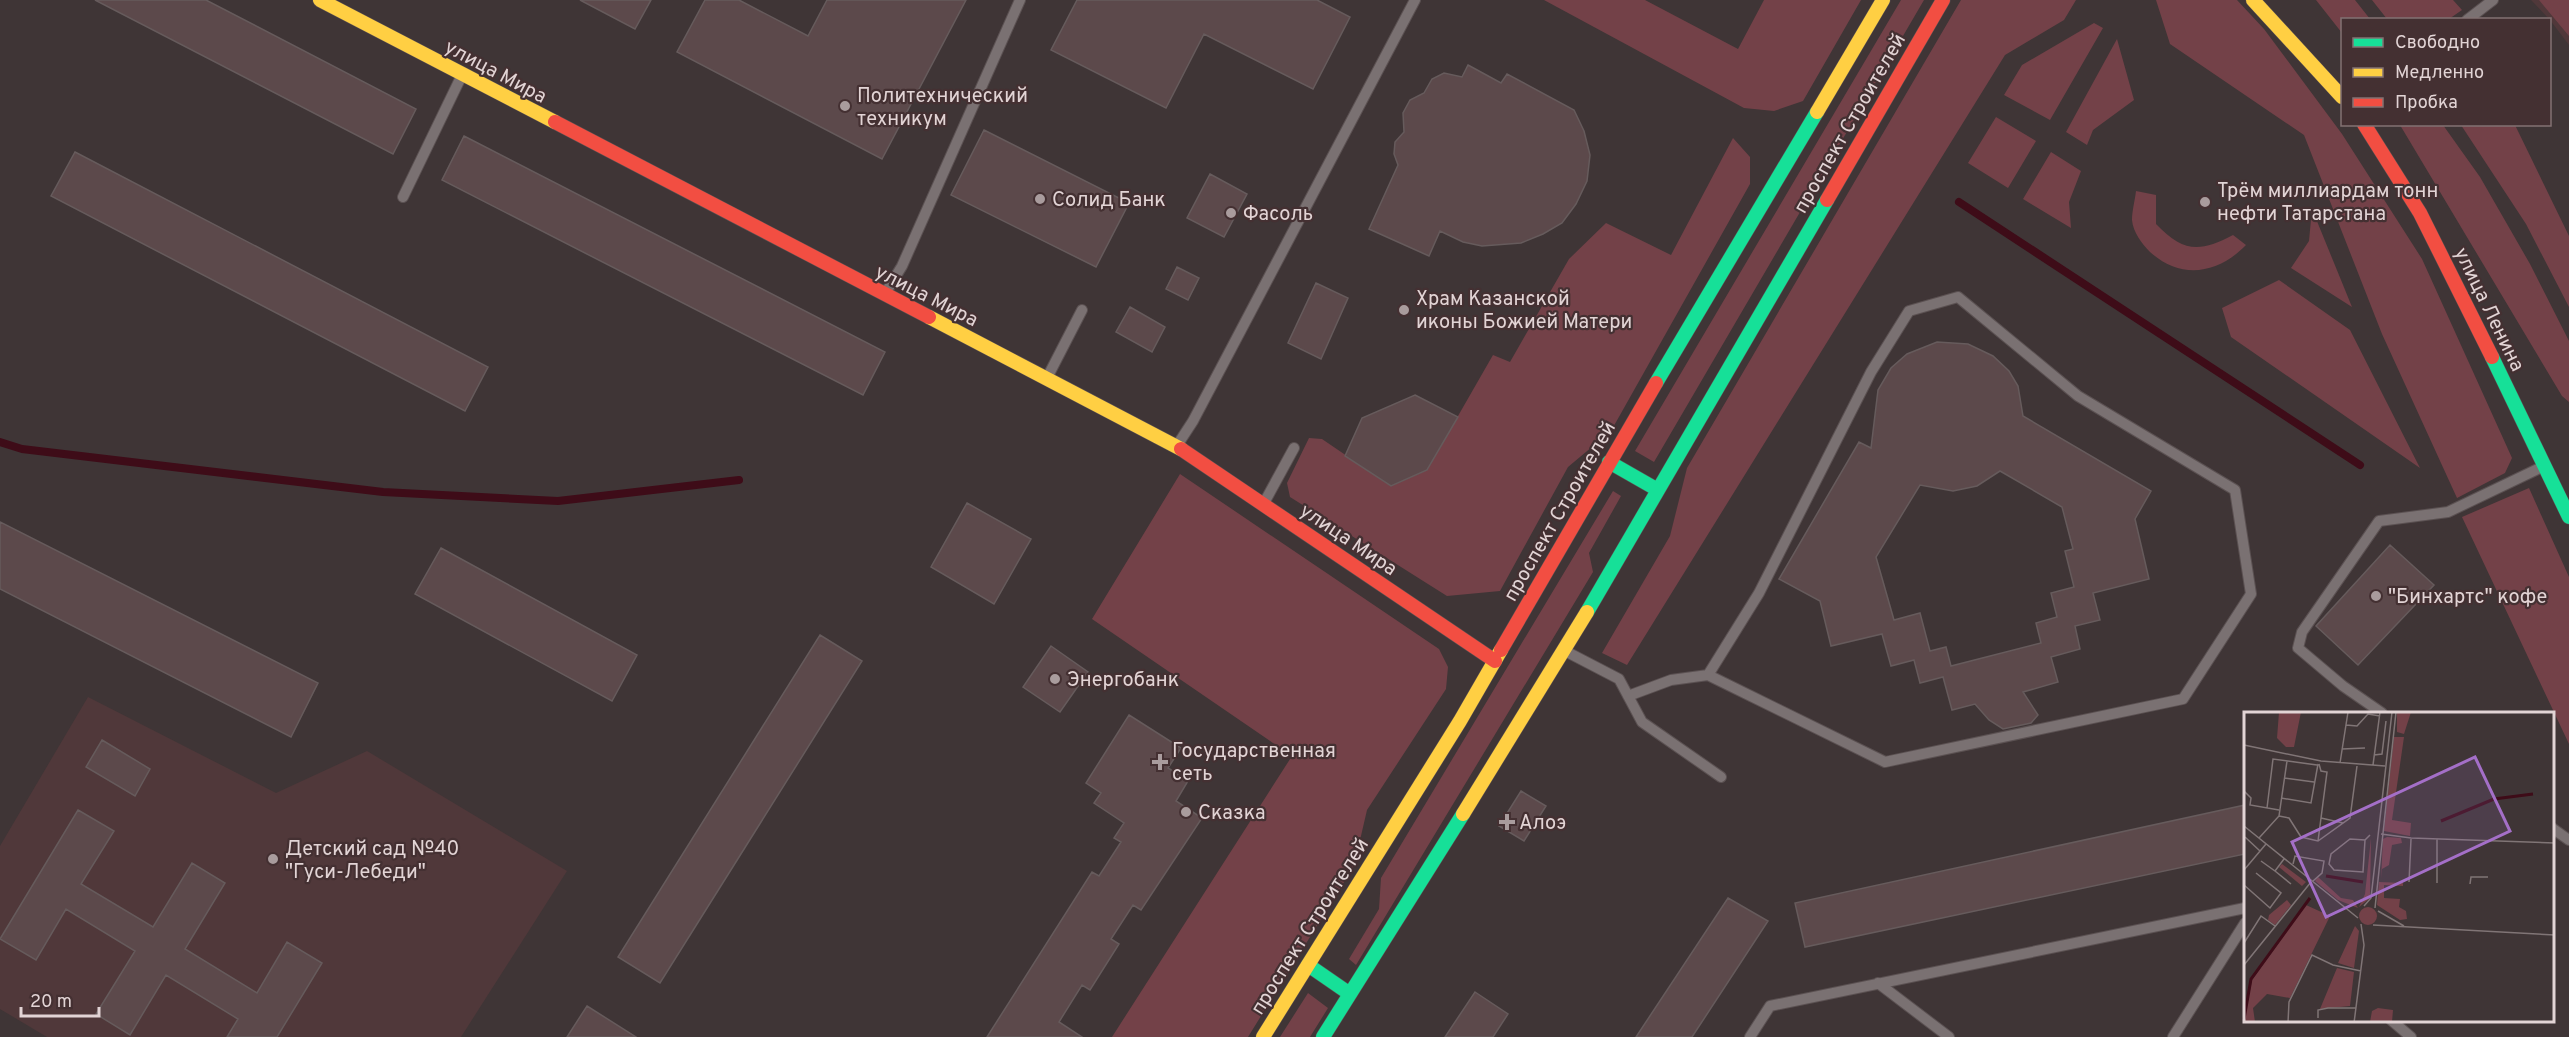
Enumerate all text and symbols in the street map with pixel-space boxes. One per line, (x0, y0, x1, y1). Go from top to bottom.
legend (2341, 18, 2551, 126)
street label: проспект Строителей (1789, 29, 1913, 219)
text: Свободно (2395, 32, 2480, 55)
street label: улица Мира (439, 35, 551, 111)
text: Медленно (2395, 62, 2484, 85)
place label: Политехнический техникум (857, 84, 1028, 133)
text: Пробка (2395, 92, 2458, 115)
marker: Политехнический техникум (838, 99, 852, 113)
place label: Трём миллиардам тонн нефти Татарстана (2217, 179, 2438, 228)
place label: Солид Банк (1052, 188, 1166, 214)
marker: Солид Банк (1033, 192, 1047, 206)
marker: Трём миллиардам тонн нефти Татарстана (2198, 195, 2212, 209)
place label: Фасоль (1243, 202, 1313, 228)
marker: Фасоль (1224, 206, 1238, 220)
street label: улица Ленина (2447, 244, 2529, 376)
street label: улица Мира (870, 260, 982, 334)
place label: Храм Казанской иконы Божией Матери (1416, 287, 1632, 336)
marker: Храм Казанской иконы Божией Матери (1397, 303, 1411, 317)
street label: проспект Строителей (1499, 417, 1623, 607)
street label: улица Мира (1294, 499, 1402, 583)
place label: "Бинхартс" кофе (2388, 585, 2547, 611)
marker: "Бинхартс" кофе (2369, 589, 2383, 603)
place label: Энергобанк (1067, 668, 1179, 694)
marker: Энергобанк (1048, 672, 1062, 686)
inset map (2244, 712, 2554, 1022)
place label: Государственная сеть (1172, 739, 1336, 788)
marker: Государственная сеть (1153, 755, 1167, 769)
place label: Сказка (1198, 801, 1266, 827)
marker: Сказка (1179, 805, 1193, 819)
place label: Алоэ (1519, 811, 1566, 837)
marker: Алоэ (1500, 815, 1514, 829)
street label: проспект Строителей (1246, 834, 1376, 1020)
place label: Детский сад №40 "Гуси-Лебеди" (285, 837, 459, 886)
marker: Детский сад №40 "Гуси-Лебеди" (266, 852, 280, 866)
scale bar (21, 980, 99, 1018)
text: 20 m (30, 991, 72, 1014)

